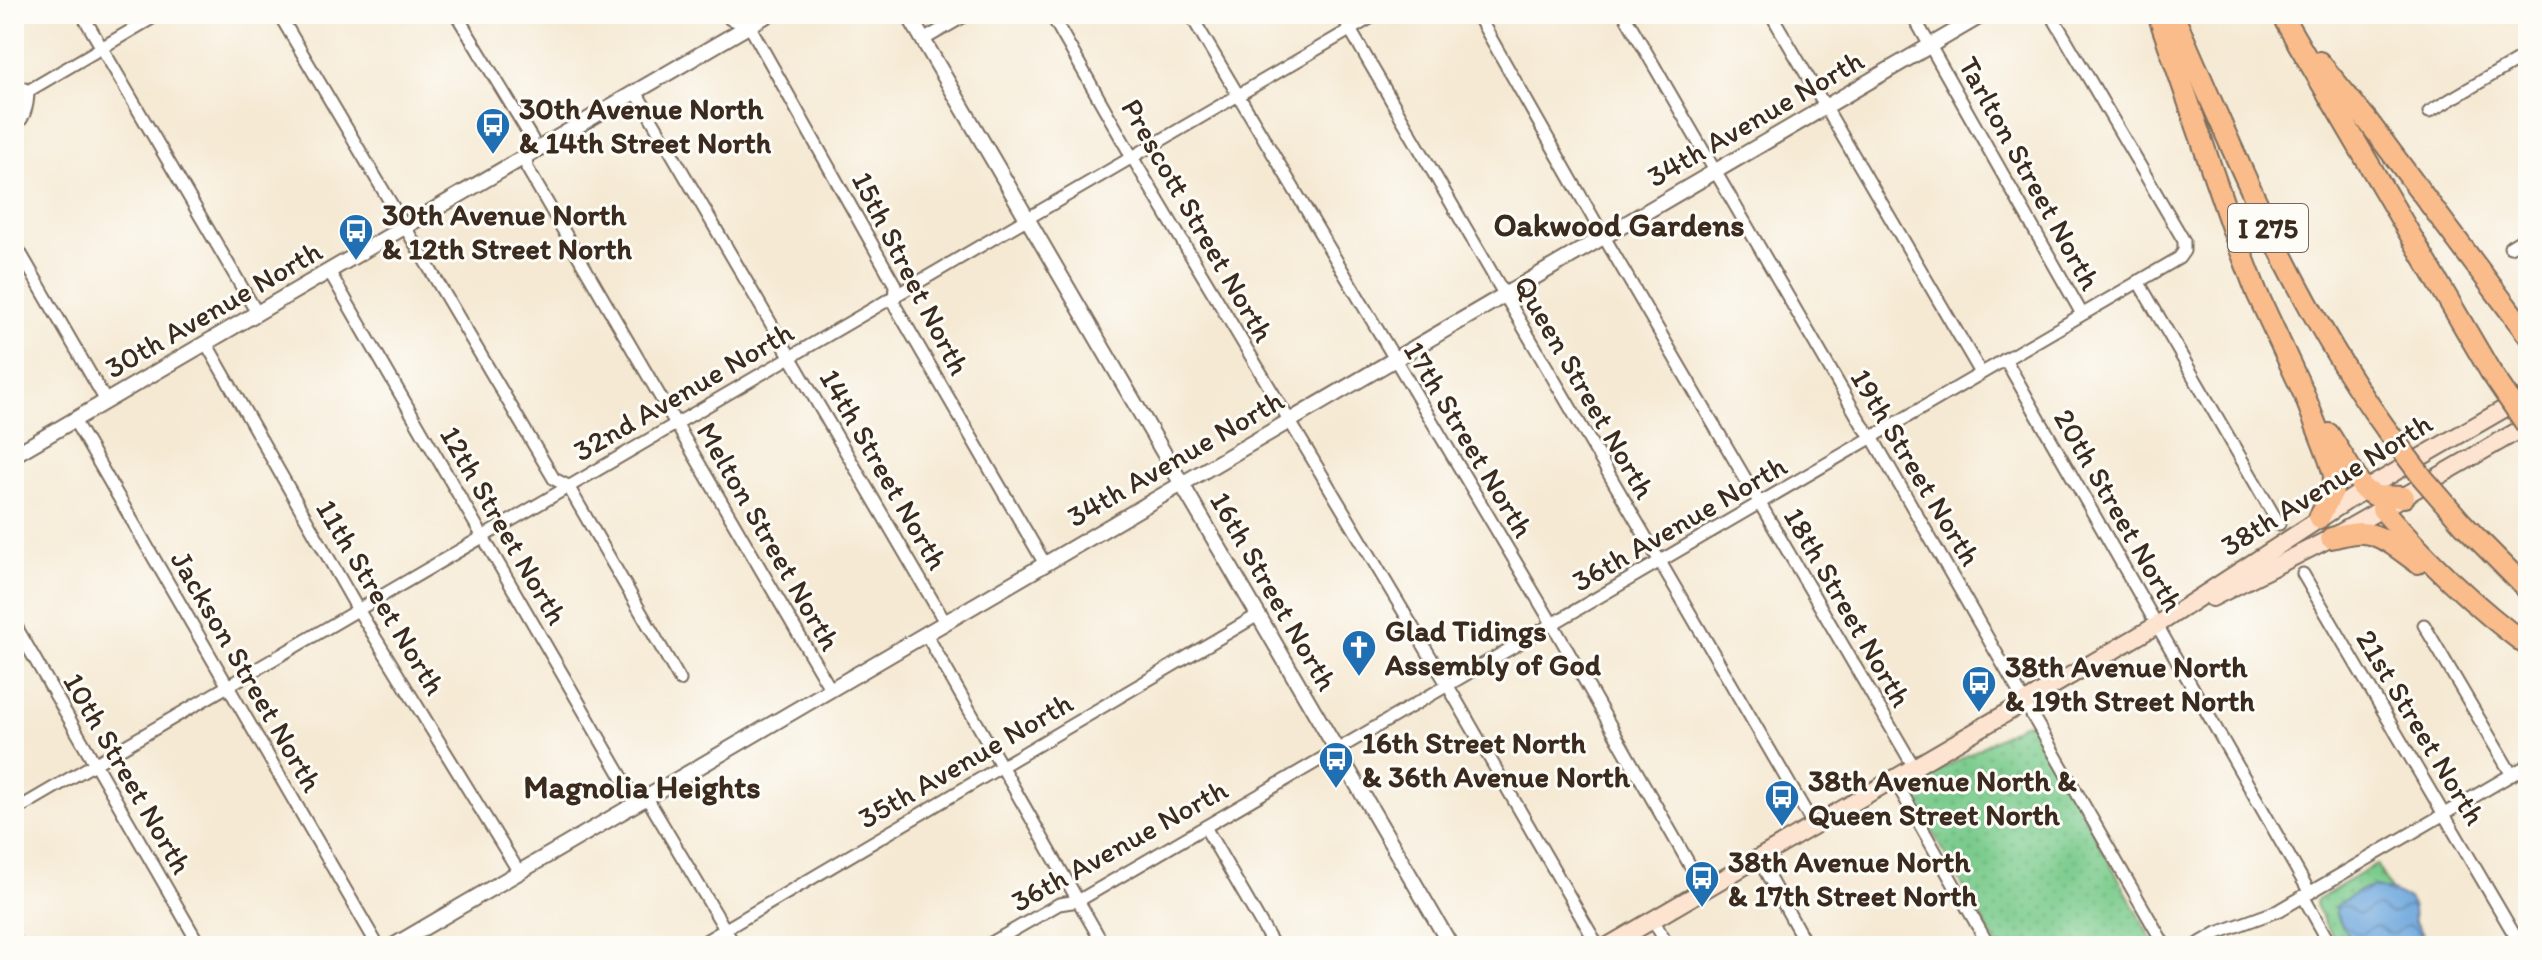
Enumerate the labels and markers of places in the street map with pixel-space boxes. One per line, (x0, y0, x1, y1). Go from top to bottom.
place label: 30th Avenue North & 14th Street North (519, 90, 772, 161)
bus stop icon: 30th Avenue North & 14th Street North (474, 106, 512, 156)
place label: 30th Avenue North & 12th Street North (382, 196, 632, 267)
bus stop icon: 30th Avenue North & 12th Street North (337, 212, 375, 262)
place label: Glad Tidings Assembly of God (1384, 612, 1602, 683)
church icon: Glad Tidings Assembly of God (1340, 628, 1378, 678)
place label: 38th Avenue North & 19th Street North (2005, 648, 2255, 719)
bus stop icon: 38th Avenue North & 19th Street North (1960, 664, 1998, 714)
place label: 16th Street North & 36th Avenue North (1362, 724, 1631, 795)
bus stop icon: 16th Street North & 36th Avenue North (1317, 740, 1355, 790)
place label: 38th Avenue North & Queen Street North (1808, 762, 2077, 833)
bus stop icon: 38th Avenue North & Queen Street North (1763, 778, 1801, 828)
place label: 38th Avenue North & 17th Street North (1728, 843, 1978, 914)
bus stop icon: 38th Avenue North & 17th Street North (1683, 859, 1721, 909)

